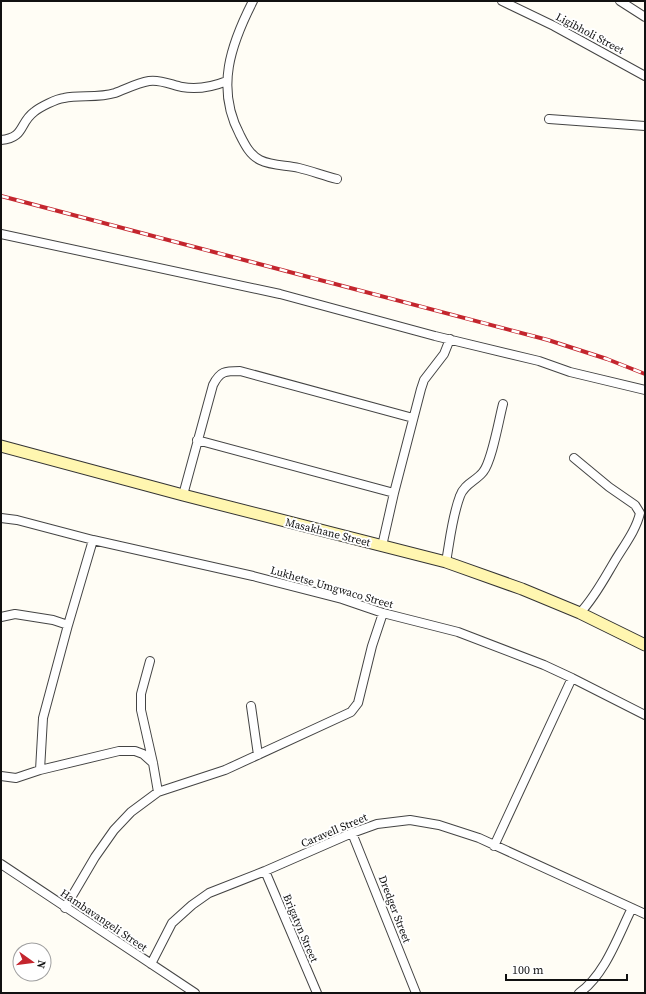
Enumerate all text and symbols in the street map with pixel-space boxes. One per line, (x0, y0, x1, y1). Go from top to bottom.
street label: Ligibholi Street (553, 9, 627, 58)
street label: Masakhane Street (284, 515, 372, 550)
street label: Lukhetse Umgwaco Street (269, 563, 395, 612)
street label: Caravell Street (299, 810, 370, 851)
street label: Dredger Street (375, 873, 414, 945)
street label: Hambavangeli Street (57, 886, 150, 955)
street label: Brigatyn Street (279, 892, 322, 965)
north arrow (12, 942, 52, 982)
scale bar (506, 956, 627, 982)
text: N (33, 959, 49, 970)
text: 100 m (512, 962, 544, 978)

